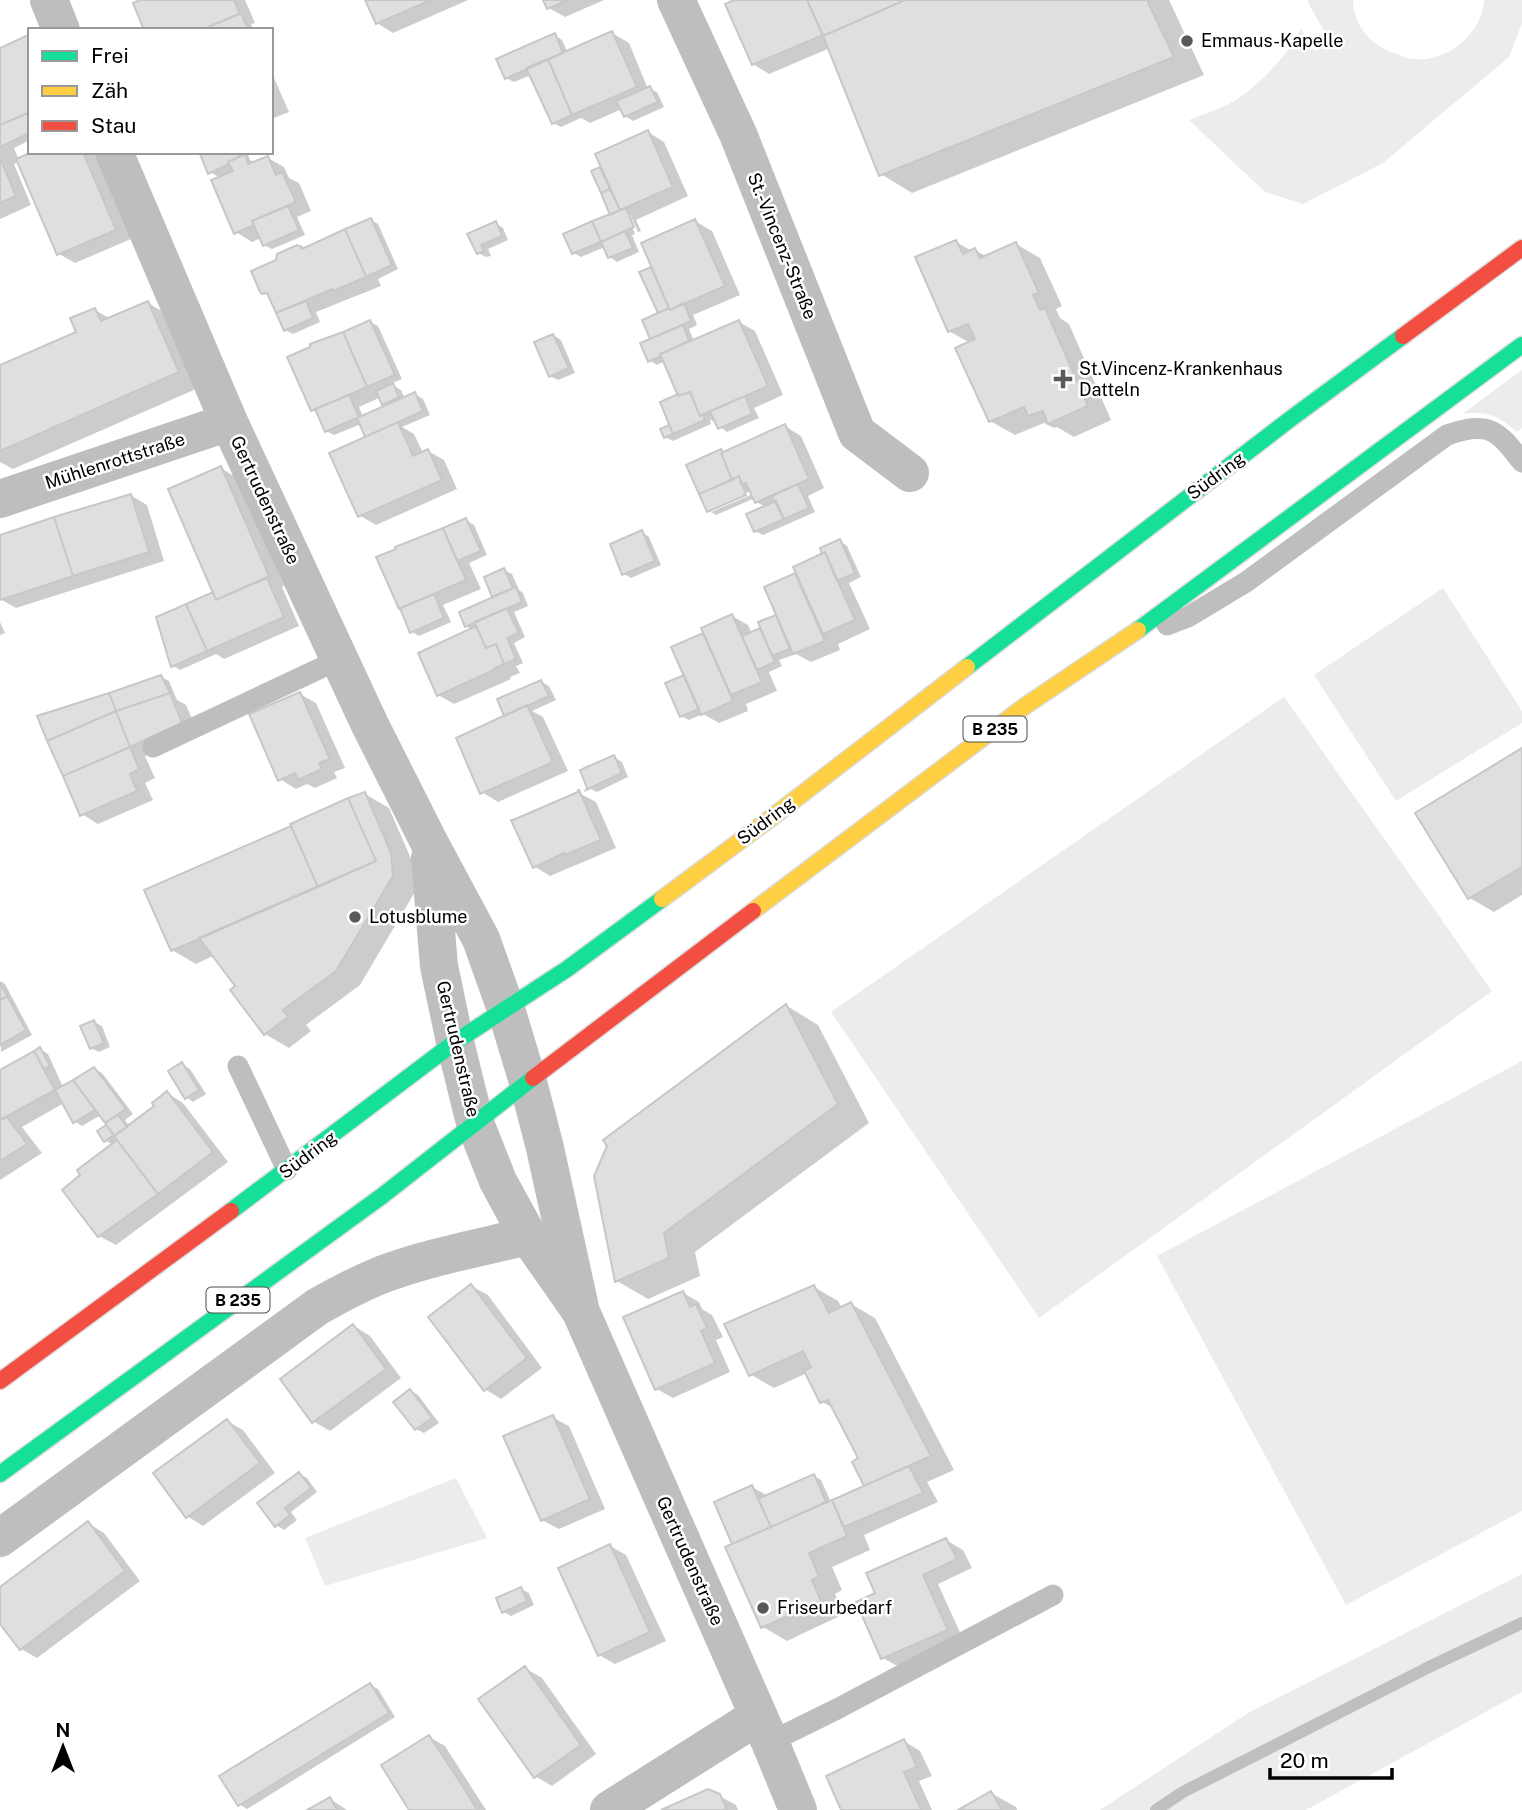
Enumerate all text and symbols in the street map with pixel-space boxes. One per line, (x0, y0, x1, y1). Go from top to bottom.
legend (28, 28, 273, 154)
place label: Emmaus-Kapelle (1201, 30, 1343, 51)
marker: Emmaus-Kapelle (1179, 33, 1195, 49)
text: Frei (91, 43, 129, 68)
text: Zäh (91, 78, 128, 103)
text: Stau (91, 113, 137, 138)
street label: St.-Vincenz-Straße (743, 169, 821, 322)
place label: St.Vincenz-Krankenhaus Datteln (1079, 358, 1283, 400)
marker: St.Vincenz-Krankenhaus Datteln (1053, 369, 1073, 389)
street label: Mühlenrottstraße (42, 428, 187, 493)
street label: Gertrudenstraße (227, 432, 304, 567)
street label: Südring (1183, 447, 1249, 504)
road number: B 235 (964, 716, 1026, 742)
street label: Südring (733, 792, 799, 849)
place label: Lotusblume (369, 906, 468, 927)
marker: Lotusblume (347, 909, 363, 925)
street label: Gertrudenstraße (433, 979, 484, 1119)
street label: Südring (275, 1126, 341, 1183)
road number: B 235 (206, 1288, 270, 1312)
street label: Gertrudenstraße (653, 1493, 728, 1629)
place label: Friseurbedarf (777, 1597, 892, 1618)
marker: Friseurbedarf (755, 1600, 771, 1616)
north arrow (28, 1712, 98, 1782)
text: N (56, 1719, 70, 1741)
scale bar (1270, 1736, 1392, 1780)
text: 20 m (1280, 1748, 1329, 1773)

